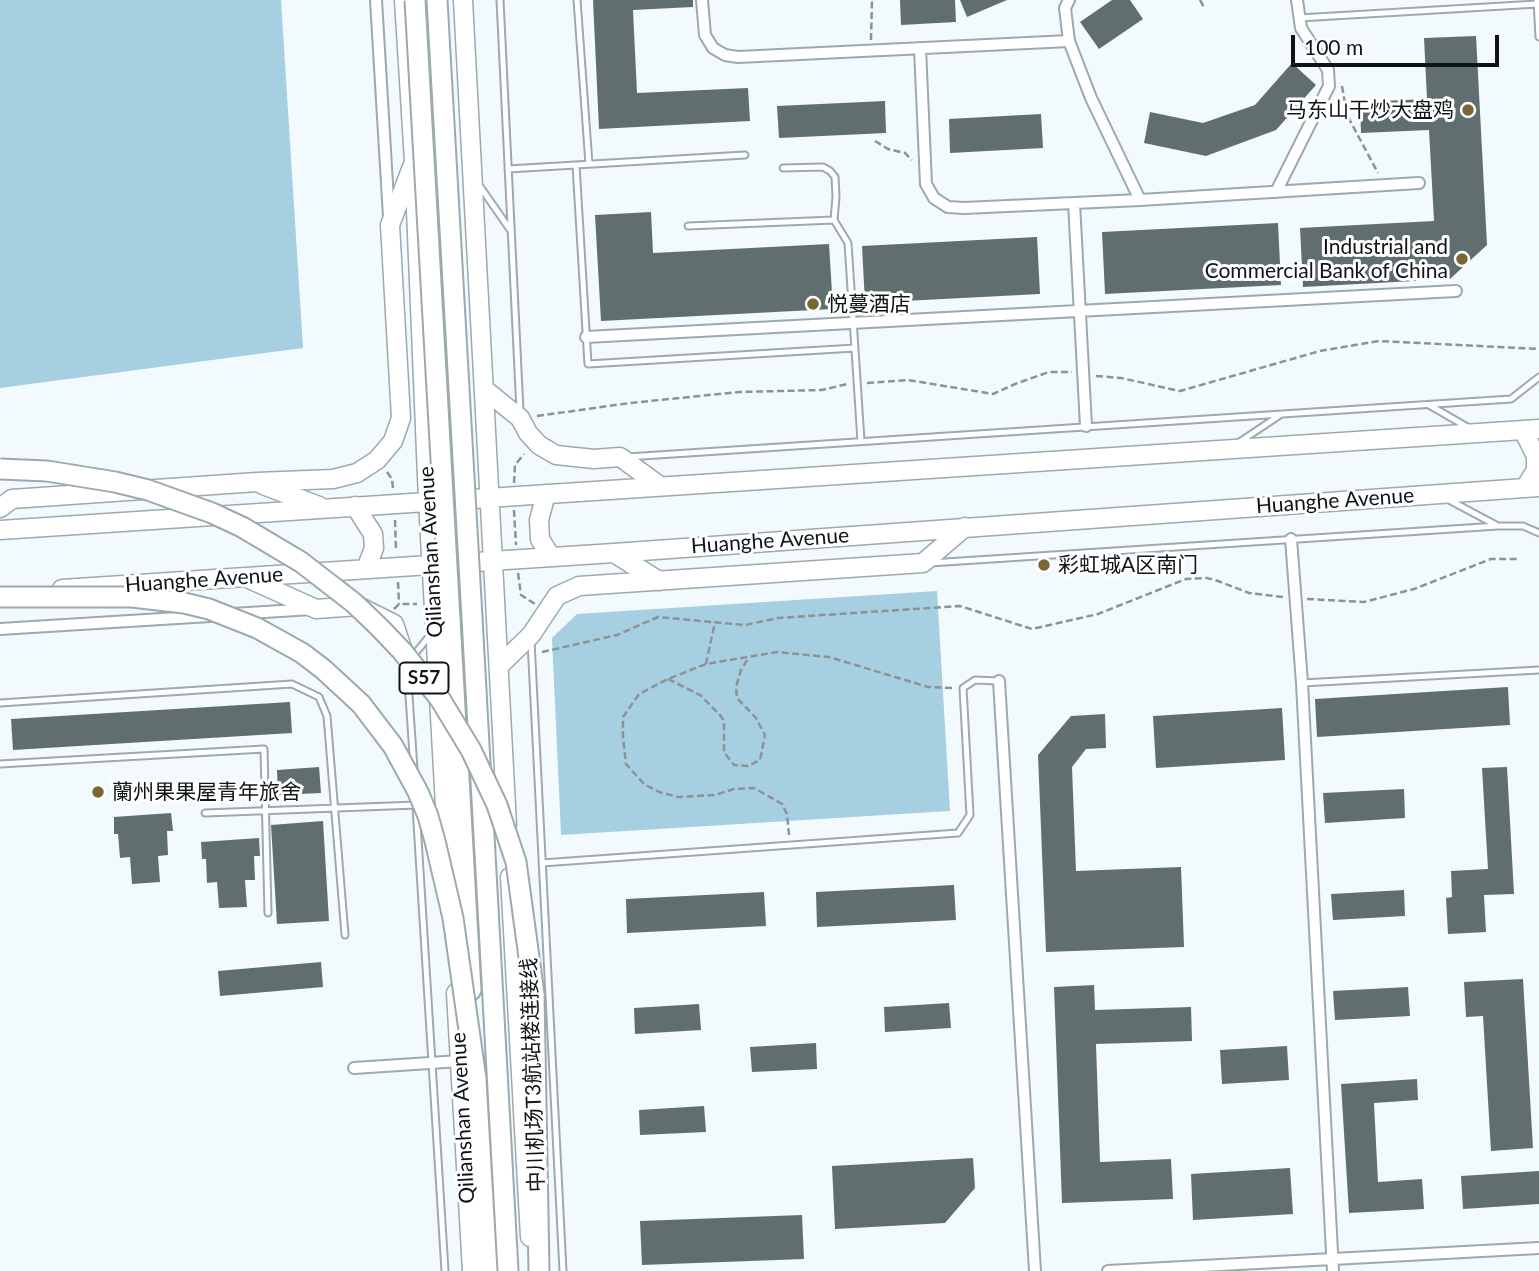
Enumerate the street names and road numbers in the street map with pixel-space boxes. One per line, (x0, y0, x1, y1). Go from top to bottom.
street label: Qilianshan Avenue (414, 466, 448, 638)
street label: Huanghe Avenue (1255, 483, 1415, 519)
street label: Huanghe Avenue (690, 523, 850, 559)
street label: Huanghe Avenue (124, 562, 284, 598)
road number: S57 (400, 663, 448, 694)
street label: 中川机场T3航站楼连接线 (516, 957, 550, 1193)
street label: Qilianshan Avenue (446, 1032, 480, 1204)

